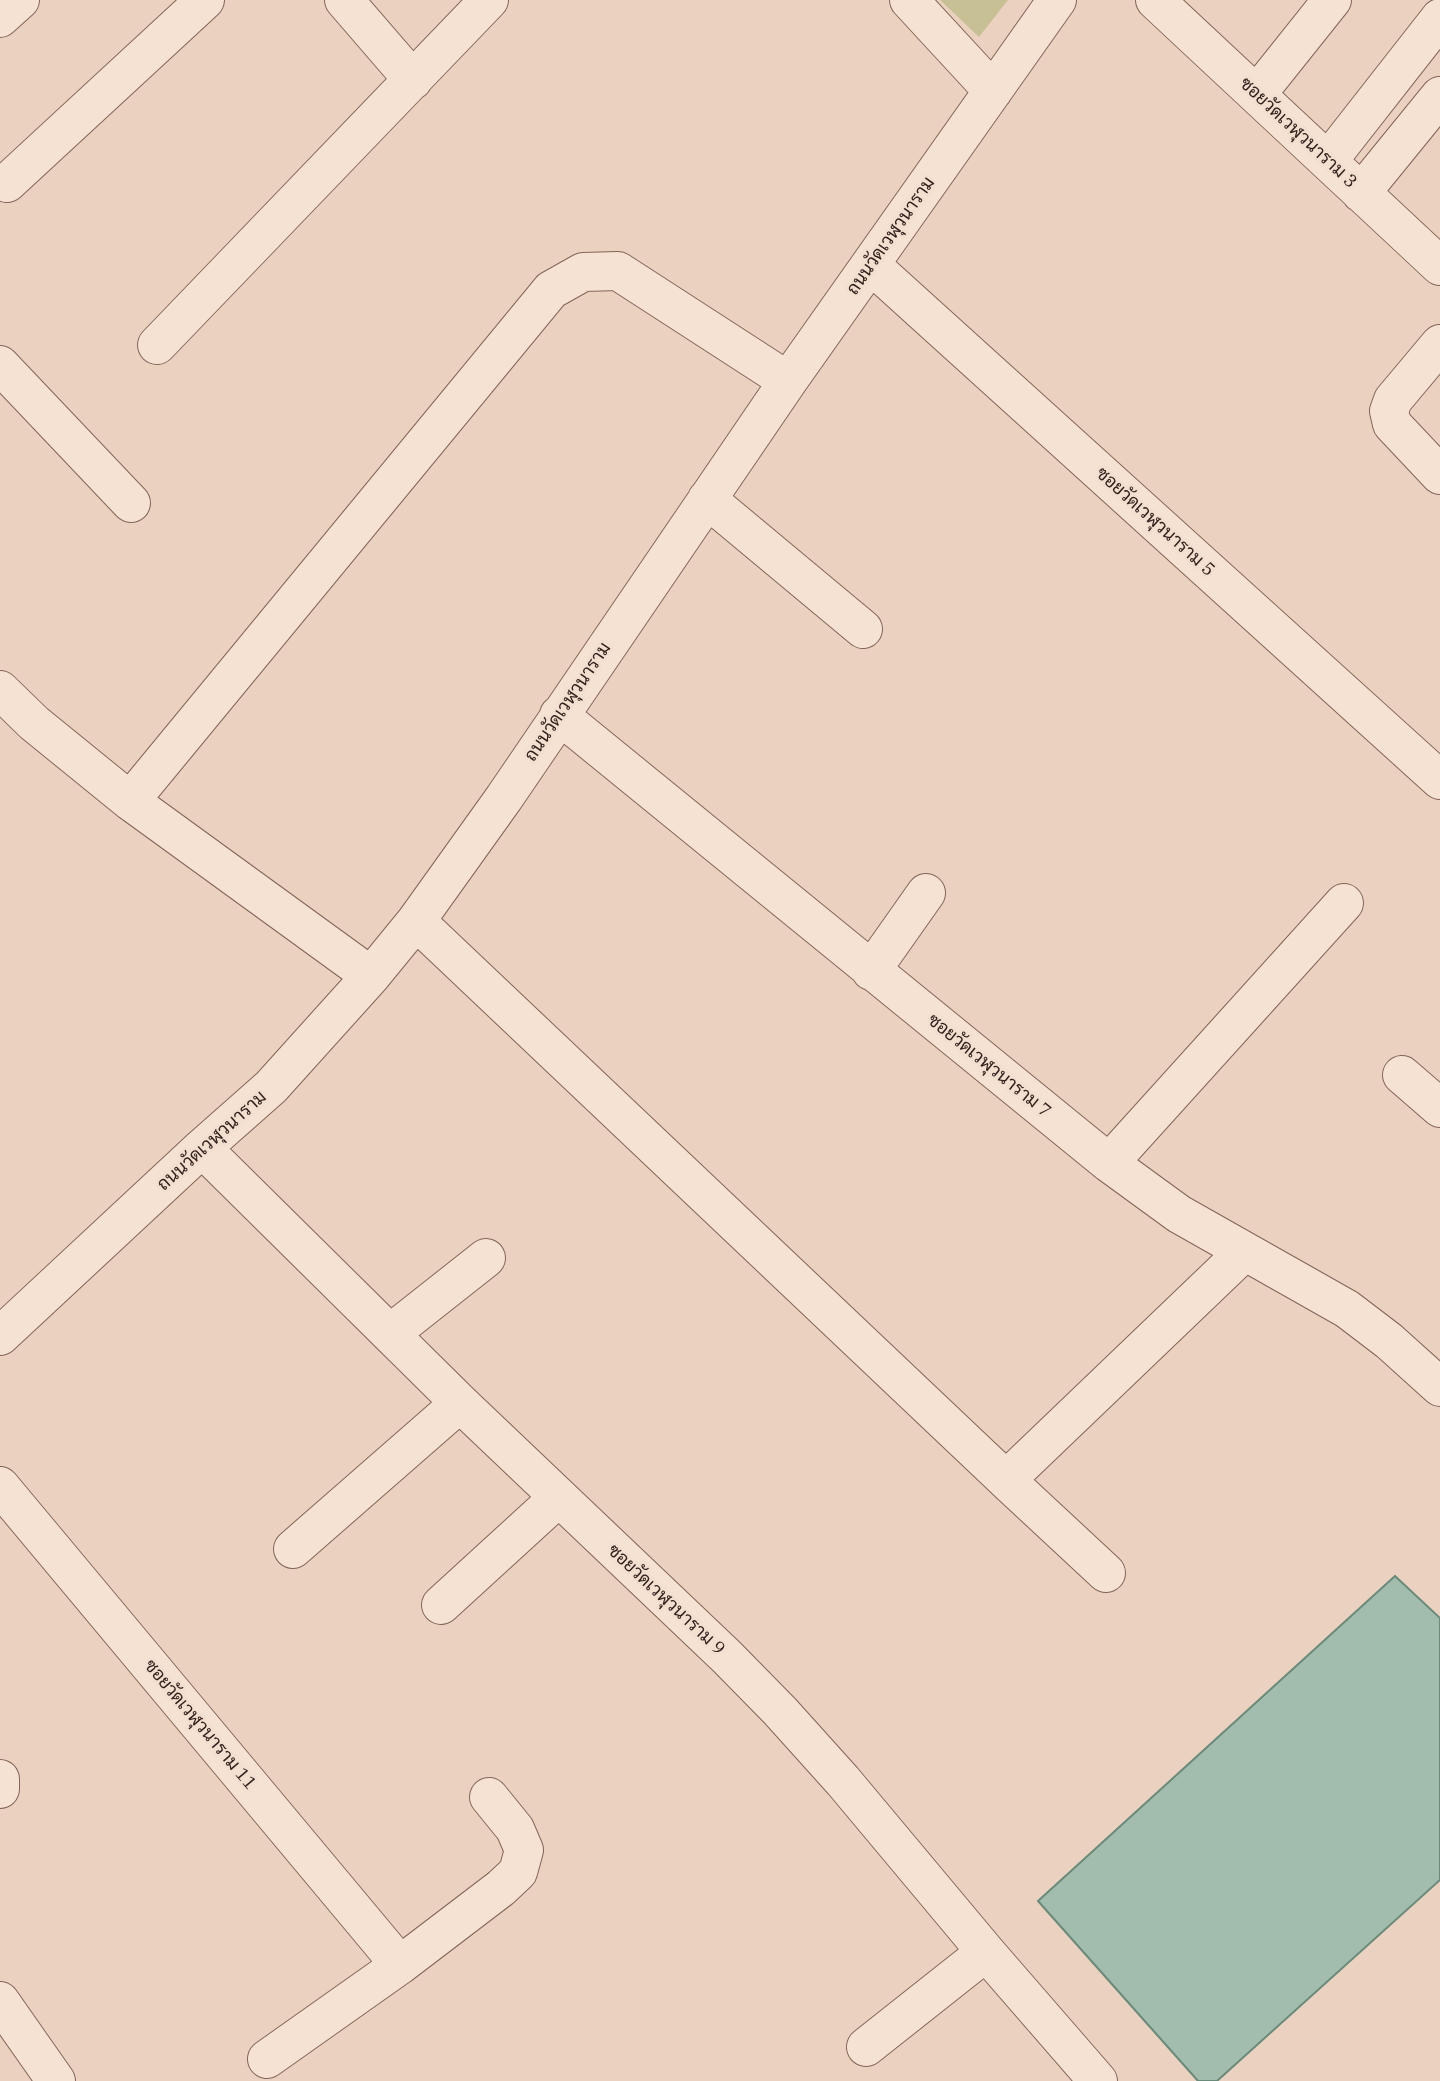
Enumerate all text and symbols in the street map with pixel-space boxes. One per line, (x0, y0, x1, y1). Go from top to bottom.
street label: ซอยวัดเวฬุวนาราม 3 (1235, 73, 1361, 193)
street label: ถนนวัดเวฬุวนาราม (842, 173, 940, 299)
street label: ซอยวัดเวฬุวนาราม 5 (1091, 463, 1219, 581)
street label: ถนนวัดเวฬุวนาราม (520, 638, 616, 766)
street label: ซอยวัดเวฬุวนาราม 7 (923, 1010, 1055, 1122)
street label: ถนนวัดเวฬุวนาราม (153, 1086, 271, 1196)
street label: ซอยวัดเวฬุวนาราม 9 (603, 1540, 729, 1660)
street label: ซอยวัดเวฬุวนาราม 11 (139, 1656, 261, 1794)

